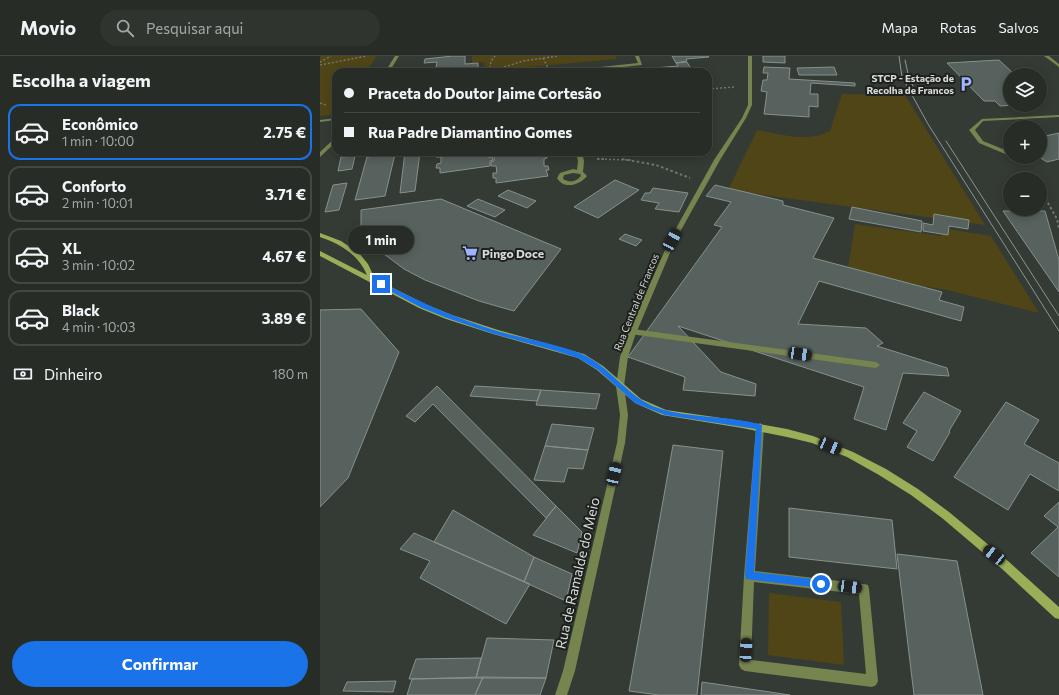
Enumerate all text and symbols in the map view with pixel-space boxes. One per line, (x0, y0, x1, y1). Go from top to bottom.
search box (100, 10, 380, 46)
text: Movio (20, 16, 76, 39)
icon: search (114, 17, 136, 39)
text: Pesquisar aqui (146, 19, 243, 37)
text: Mapa (882, 19, 918, 36)
text: Rotas (940, 19, 976, 36)
text: Salvos (998, 19, 1039, 36)
map controls (1003, 68, 1047, 216)
button: layers (1003, 68, 1047, 112)
text: Escolha a viagem (12, 69, 151, 91)
place label: STCP - Estação de Recolha de Francos (866, 72, 954, 96)
parking icon: STCP - Estação de Recolha de Francos (957, 75, 975, 93)
text: Praceta do Doutor Jaime Cortesão (368, 84, 601, 102)
icon: car (14, 114, 50, 150)
text: Econômico (62, 115, 138, 133)
button: + (1003, 120, 1047, 164)
text: 2.75 € (263, 123, 306, 141)
text: Rua Padre Diamantino Gomes (368, 123, 572, 141)
text: 1 min · 10:00 (62, 133, 134, 149)
button: − (1003, 172, 1047, 216)
icon: car (14, 176, 50, 212)
text: Conforto (62, 177, 126, 195)
text: 3.71 € (265, 185, 306, 203)
text: 2 min · 10:01 (62, 195, 133, 211)
callout: 1 min (348, 226, 414, 254)
car (661, 227, 683, 253)
text: 1 min (366, 232, 396, 248)
icon: car (14, 238, 50, 274)
text: XL (62, 239, 81, 257)
supermarket icon: Pingo Doce (461, 244, 479, 262)
place label: Pingo Doce (482, 246, 544, 260)
text: 4.67 € (262, 247, 306, 265)
street label: Rua Central de Francos (611, 251, 661, 352)
text: 3 min · 10:02 (62, 257, 135, 273)
route end (372, 275, 390, 293)
icon: car (14, 300, 50, 336)
text: Black (62, 301, 100, 319)
text: 3.89 € (262, 309, 306, 327)
text: 4 min · 10:03 (62, 319, 135, 335)
car (787, 346, 813, 362)
icon: cash (12, 363, 34, 385)
text: Dinheiro (44, 365, 103, 383)
text: 180 m (272, 366, 308, 382)
car (817, 436, 843, 456)
car (605, 461, 623, 487)
street label: Rua de Ramalde do Meio (551, 496, 603, 650)
car (981, 543, 1007, 567)
route start (812, 575, 830, 593)
car (837, 580, 863, 594)
car (739, 638, 753, 662)
button: Confirmar (12, 641, 308, 687)

